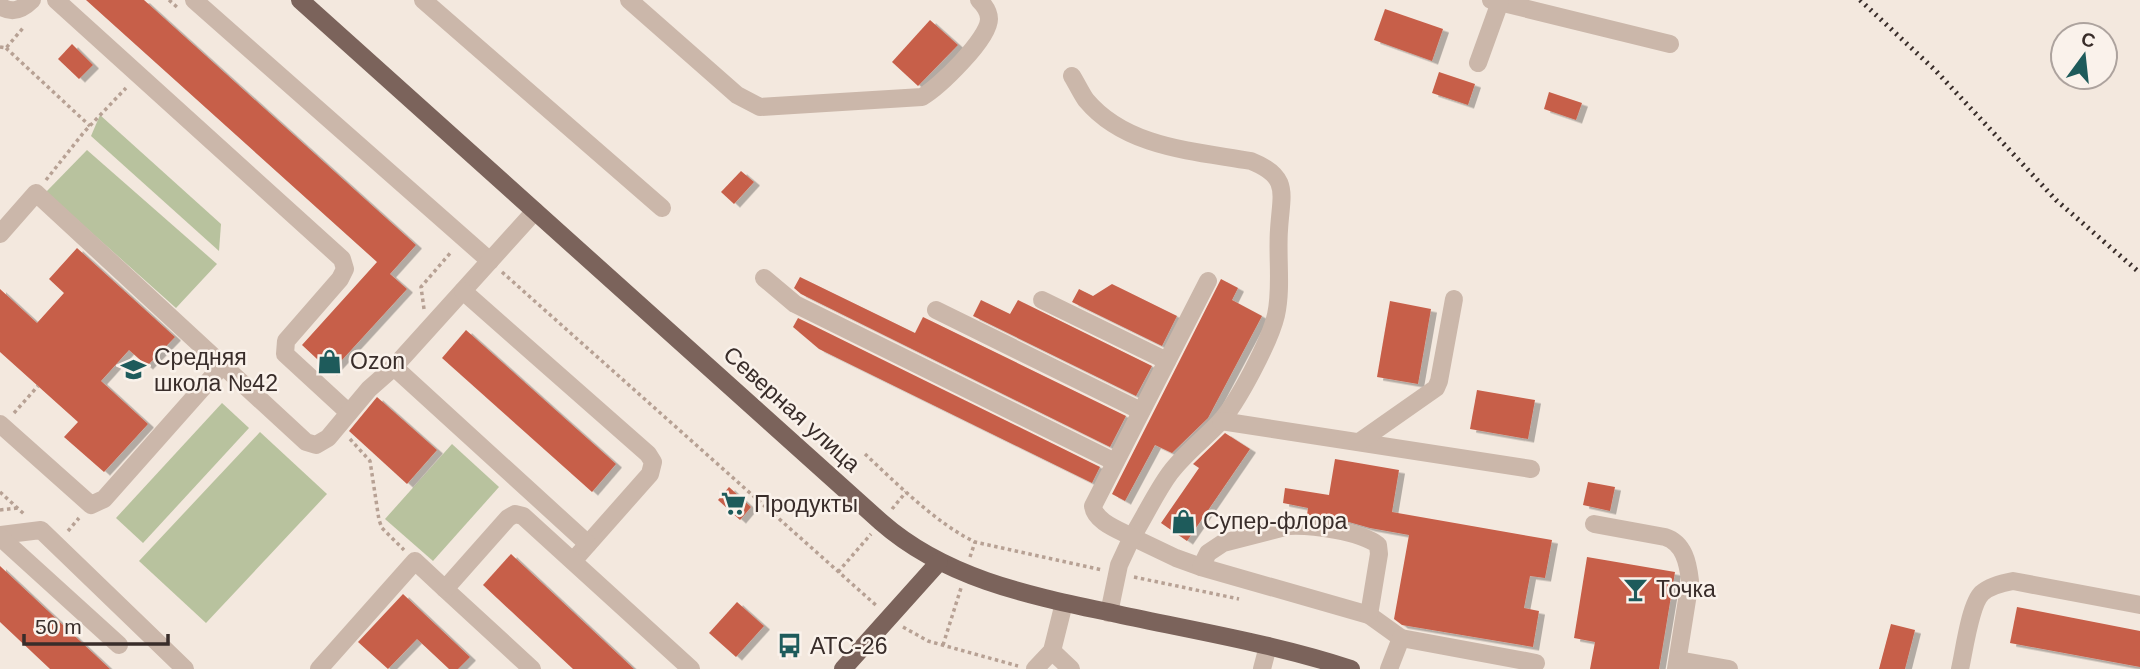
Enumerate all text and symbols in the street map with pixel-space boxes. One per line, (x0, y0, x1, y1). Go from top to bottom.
north arrow (2049, 21, 2119, 91)
text: С (2079, 28, 2098, 52)
street label: Северная улица (718, 341, 866, 477)
place label: Средняя школа №42 (154, 344, 278, 396)
shop icon: Ozon (316, 347, 344, 375)
place label: Ozon (350, 348, 405, 374)
school or university icon: Средняя школа №42 (120, 356, 148, 384)
supermarket icon: Продукты (720, 490, 748, 518)
place label: Продукты (754, 491, 858, 517)
shop icon: Супер-флора (1169, 507, 1197, 535)
place label: Супер-флора (1203, 508, 1347, 534)
bar icon: Точка (1622, 575, 1650, 603)
place label: Точка (1656, 576, 1716, 602)
scale bar (24, 602, 168, 646)
text: 50 m (35, 615, 82, 638)
bus stop icon: АТС-26 (776, 632, 804, 660)
place label: АТС-26 (810, 633, 887, 659)

